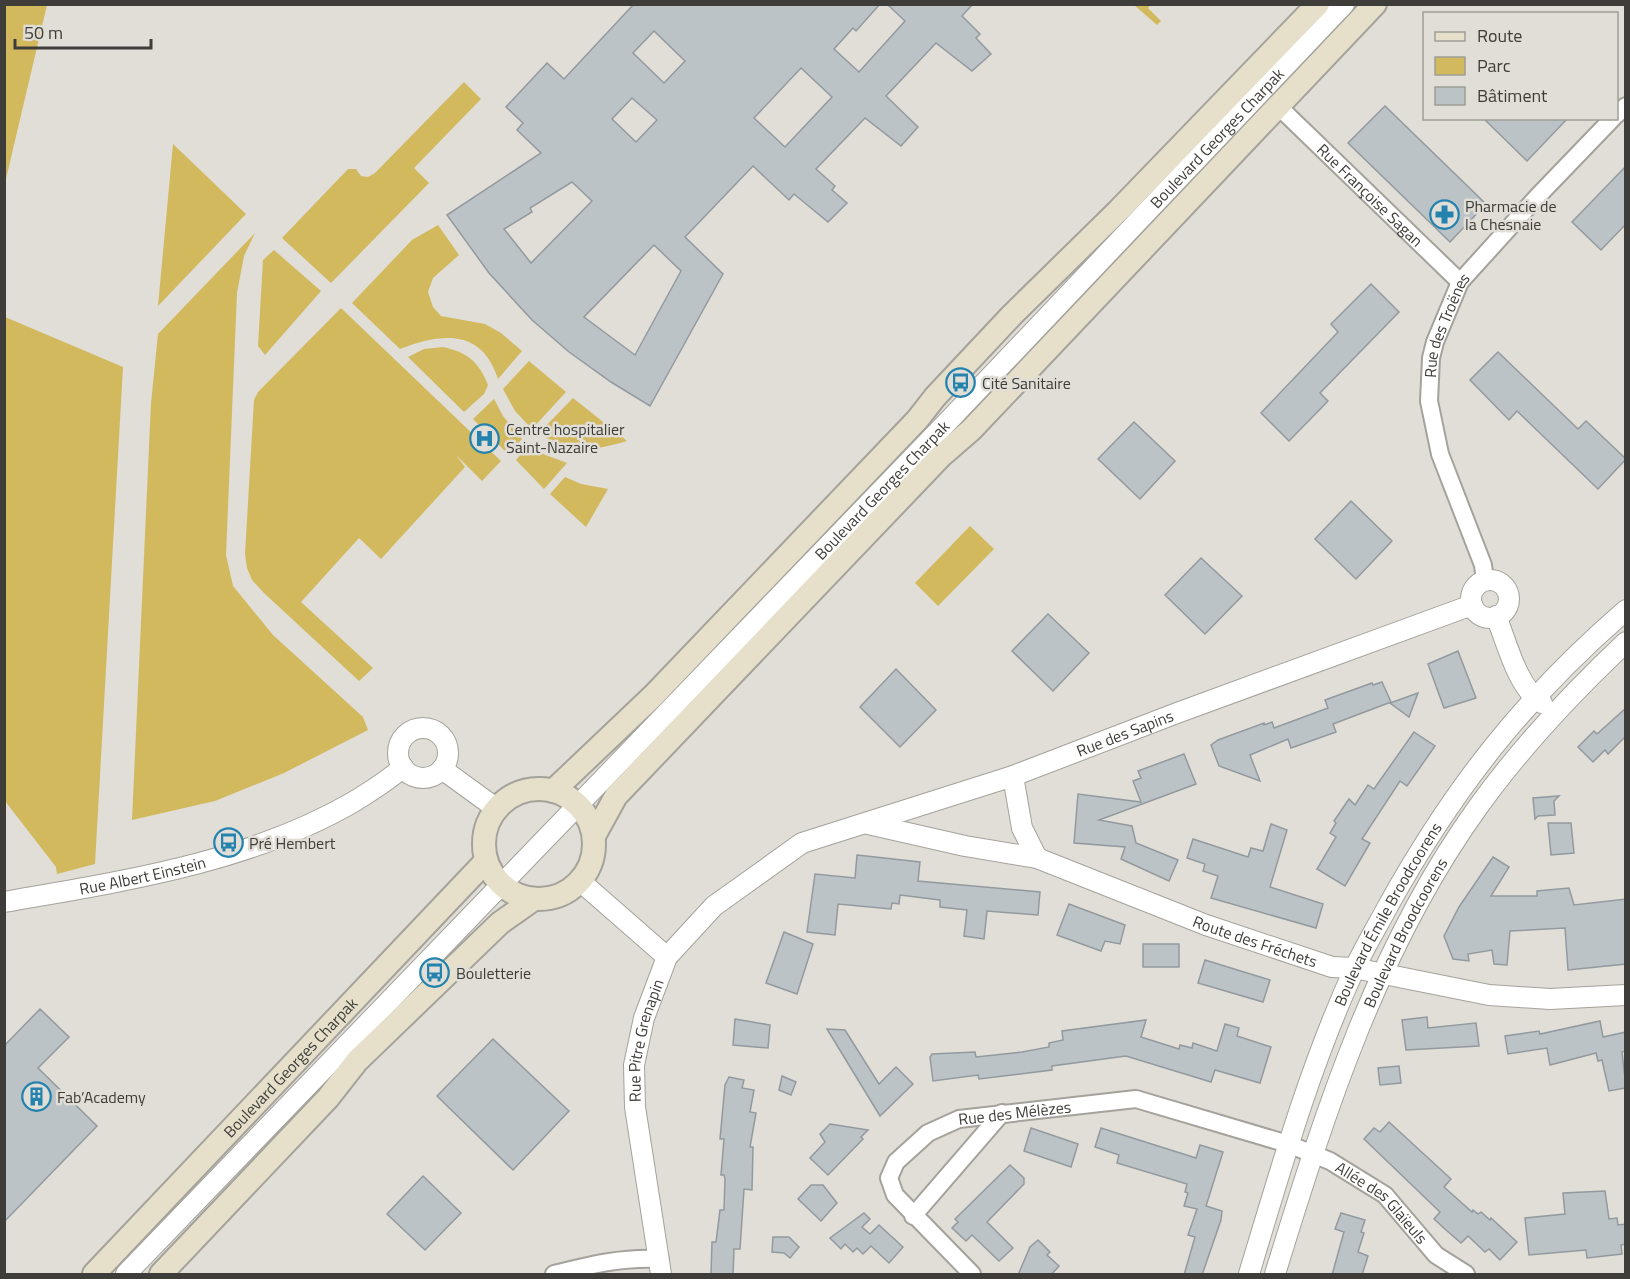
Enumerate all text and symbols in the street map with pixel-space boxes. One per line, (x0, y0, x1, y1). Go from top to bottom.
scale bar (15, 12, 152, 50)
legend (1423, 12, 1618, 120)
text: 50 m (24, 19, 63, 46)
text: Route (1477, 22, 1522, 49)
text: Parc (1477, 52, 1511, 79)
street label: Boulevard Georges Charpak (1144, 62, 1290, 214)
text: Bâtiment (1477, 82, 1548, 109)
street label: Rue Françoise Sagan (1311, 138, 1429, 252)
place label: Pharmacie de la Chesnaie (1465, 194, 1557, 236)
pharmacy icon: Pharmacie de la Chesnaie (1428, 199, 1460, 231)
street label: Rue des Troënes (1418, 267, 1475, 378)
bus stop icon: Cité Sanitaire (945, 367, 977, 399)
place label: Cité Sanitaire (982, 371, 1071, 395)
street label: Boulevard Georges Charpak (809, 415, 955, 565)
place label: Centre hospitalier Saint-Nazaire (506, 417, 625, 459)
hospital icon: Centre hospitalier Saint-Nazaire (469, 422, 501, 454)
street label: Rue des Sapins (1073, 704, 1177, 763)
street label: Boulevard Émile Broodcoorens (1328, 817, 1448, 1010)
bus stop icon: Pré Hembert (212, 827, 244, 859)
place label: Pré Hembert (249, 831, 336, 855)
street label: Rue Albert Einstein (77, 850, 208, 901)
street label: Boulevard Broodcoorens (1357, 853, 1453, 1011)
street label: Route des Fréchets (1189, 909, 1320, 973)
bus stop icon: Bouletterie (419, 957, 451, 989)
place label: Bouletterie (456, 961, 531, 985)
street label: Rue Pitre Grenapin (622, 975, 670, 1102)
street label: Boulevard Georges Charpak (218, 991, 363, 1143)
building icon: Fab’Academy (20, 1081, 52, 1113)
place label: Fab’Academy (57, 1085, 146, 1109)
street label: Rue des Mélèzes (957, 1094, 1072, 1131)
street label: Allée des Glaïeuls (1331, 1155, 1434, 1249)

